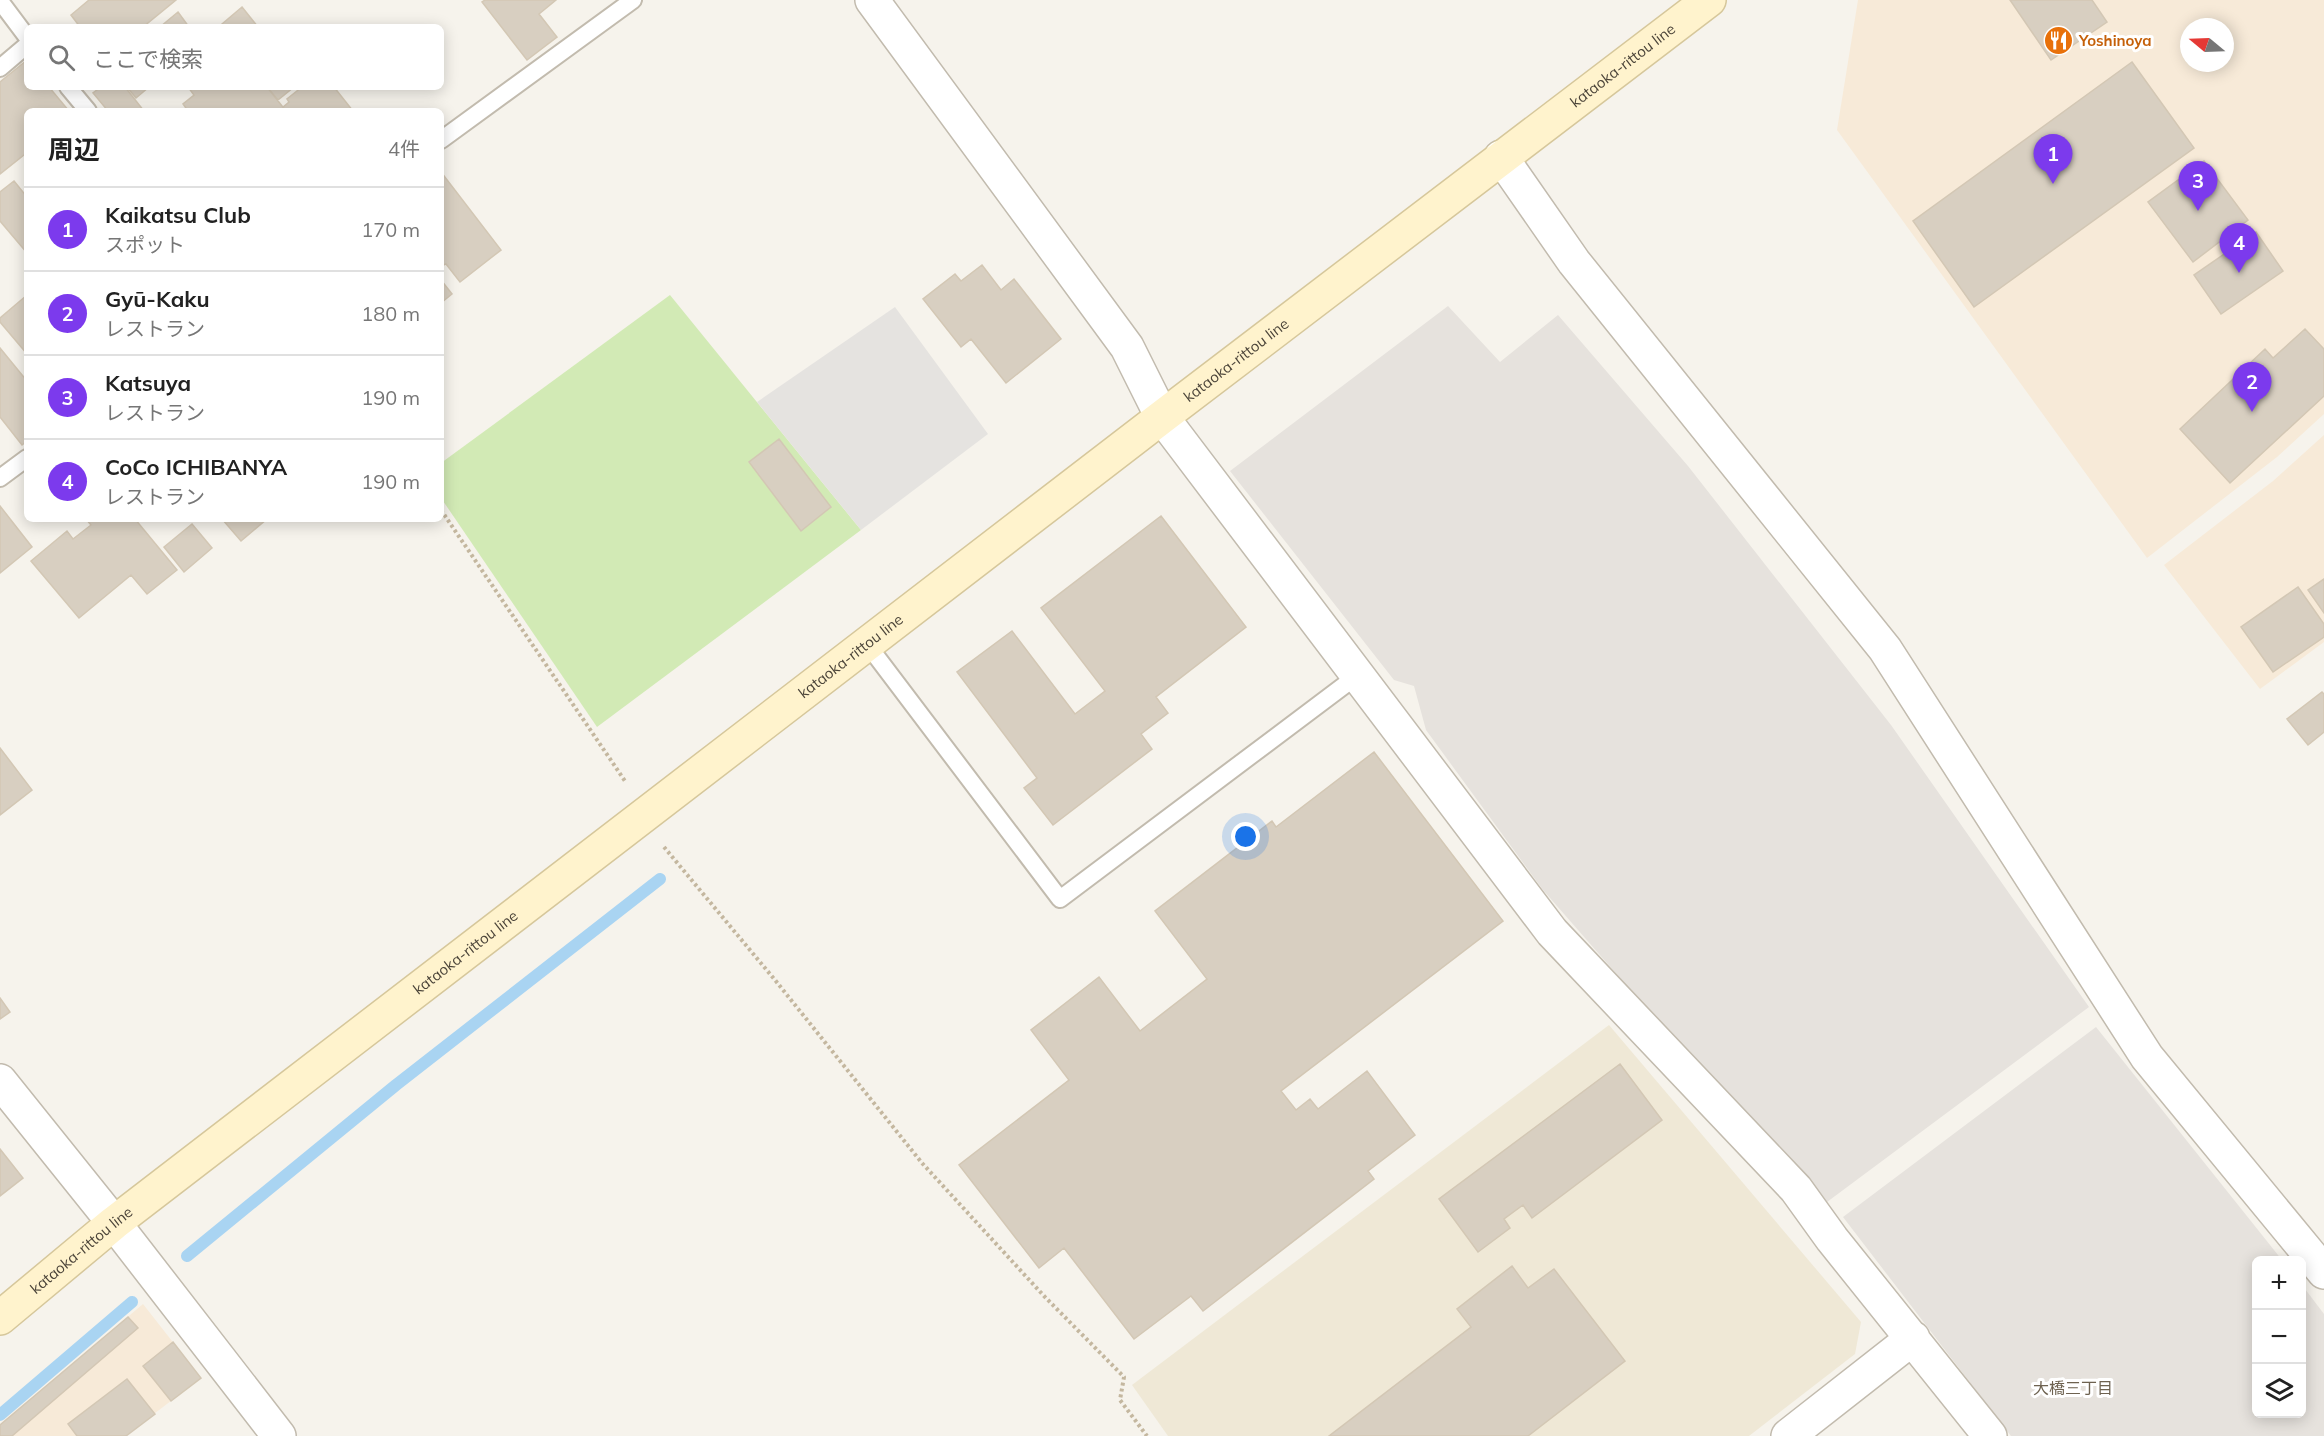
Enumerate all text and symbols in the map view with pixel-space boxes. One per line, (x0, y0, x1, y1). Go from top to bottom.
north arrow (2180, 18, 2234, 72)
street label: kataoka-rittou line (1566, 19, 1679, 111)
search box (24, 24, 444, 90)
restaurant icon: Yoshinoya (2042, 25, 2074, 57)
place label: Yoshinoya (2078, 31, 2152, 50)
icon: search (45, 41, 78, 74)
text: ここで検索 (93, 45, 203, 73)
text: 周辺 (48, 133, 100, 166)
pin: 1 (2034, 134, 2072, 184)
text: 4件 (388, 136, 420, 161)
pin: 3 (2178, 162, 2218, 211)
text: Kaikatsu Club (105, 201, 251, 229)
text: 1 (62, 217, 74, 242)
text: 170 m (361, 217, 420, 242)
pin: 4 (2220, 224, 2258, 273)
text: スポット (105, 232, 185, 257)
text: Gyū-Kaku (105, 285, 210, 313)
text: 2 (62, 301, 74, 326)
text: 180 m (361, 301, 420, 326)
street label: kataoka-rittou line (1180, 314, 1292, 406)
text: レストラン (105, 316, 205, 341)
pin: 2 (2232, 362, 2272, 412)
text: Katsuya (105, 369, 191, 397)
text: 3 (62, 385, 74, 410)
text: 190 m (361, 385, 420, 410)
text: レストラン (105, 400, 205, 425)
text: CoCo ICHIBANYA (105, 453, 287, 481)
text: 4 (62, 469, 74, 494)
text: 190 m (361, 469, 420, 494)
text: レストラン (105, 484, 205, 509)
street label: kataoka-rittou line (794, 610, 907, 702)
your location (1231, 822, 1260, 851)
street label: kataoka-rittou line (409, 906, 522, 998)
street label: kataoka-rittou line (26, 1202, 136, 1298)
map controls (2252, 1256, 2306, 1418)
button: + (2252, 1256, 2306, 1310)
button: − (2252, 1310, 2306, 1364)
button: layers (2252, 1364, 2306, 1418)
district label: 大橋三丁目 (2033, 1378, 2113, 1398)

